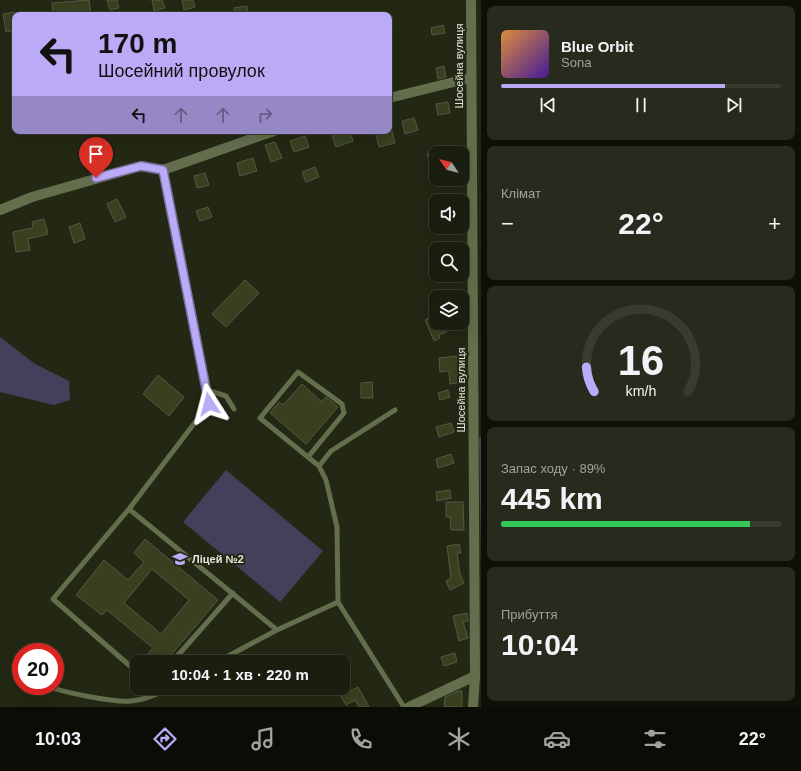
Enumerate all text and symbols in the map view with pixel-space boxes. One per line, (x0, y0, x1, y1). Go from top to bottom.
street label: Шосейна вулиця (453, 24, 465, 108)
icon: left (32, 28, 84, 80)
text: 170 m (98, 28, 177, 59)
text: Blue Orbit (561, 38, 634, 55)
text: Sona (561, 55, 591, 70)
text: Шосейний провулок (98, 61, 265, 81)
icon: previous (537, 94, 559, 116)
icon: pause (630, 94, 652, 116)
icon: next (723, 94, 745, 116)
icon: left (128, 104, 150, 126)
icon: ahead (170, 104, 192, 126)
icon: ahead (212, 104, 234, 126)
icon: right (254, 104, 276, 126)
pin (79, 137, 113, 178)
icon: arrive (85, 143, 107, 165)
north arrow (429, 146, 469, 186)
map controls (429, 146, 469, 330)
text: Клімат (501, 186, 541, 201)
button: sound (429, 194, 469, 234)
text: 22° (618, 207, 664, 240)
text: − (501, 211, 514, 236)
text: + (768, 211, 781, 236)
button: search (429, 242, 469, 282)
button: layers (429, 290, 469, 330)
text: 16 (618, 336, 664, 383)
street label: Шосейна вулиця (455, 348, 467, 432)
text: km/h (626, 382, 657, 398)
position arrow (188, 383, 230, 425)
text: Запас ходу · 89% (501, 461, 605, 476)
text: 445 km (501, 482, 603, 515)
school or university icon: Ліцей №2 (171, 550, 189, 568)
place label: Ліцей №2 (192, 553, 244, 565)
text: Прибуття (501, 607, 557, 622)
text: 10:04 (501, 628, 578, 661)
speed limit sign: 20 (12, 643, 64, 695)
text: 10:04 · 1 хв · 220 m (171, 666, 309, 683)
icon: directions (151, 725, 179, 753)
icon: music (249, 725, 277, 753)
icon: phone (347, 725, 375, 753)
icon: climate (445, 725, 473, 753)
icon: car (543, 725, 571, 753)
icon: filters (641, 725, 669, 753)
text: 10:03 (35, 729, 81, 749)
text: 22° (739, 729, 766, 749)

